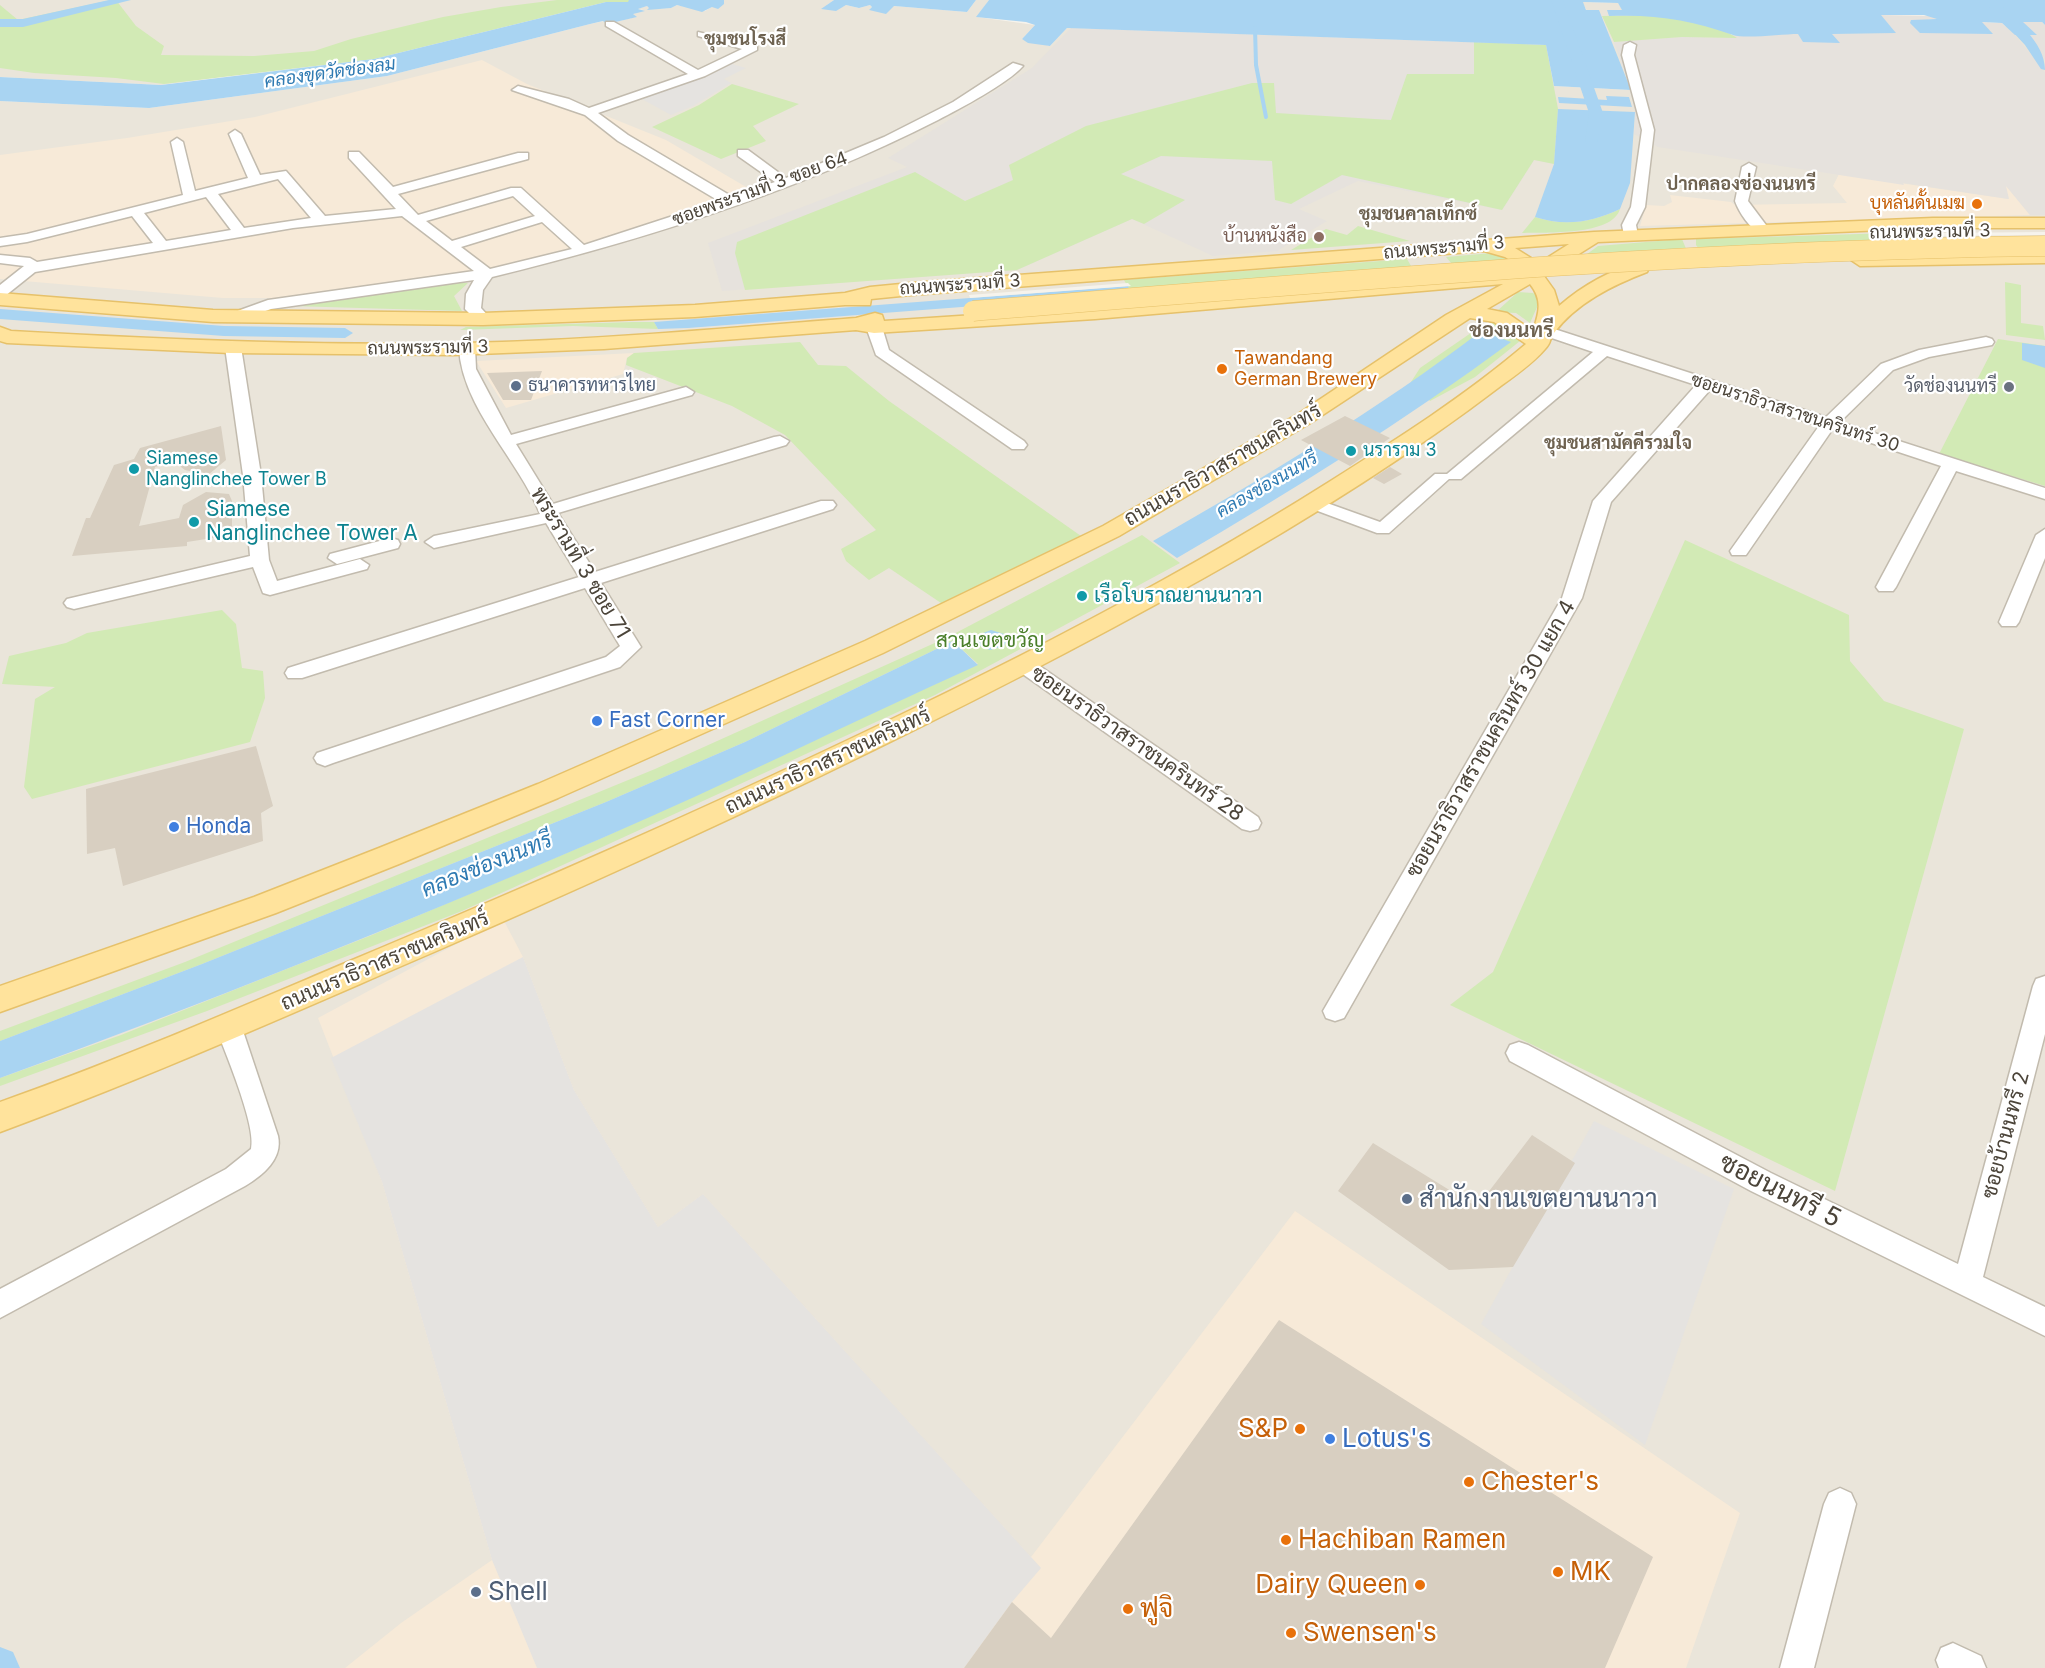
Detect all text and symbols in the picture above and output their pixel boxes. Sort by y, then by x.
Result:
district label: ชุมชนโรงสี [704,29,786,51]
water label: คลองขุดวัดช่องลม [263,53,397,93]
street label: ซอยพระรามที่ 3 ซอย 64 [670,147,850,231]
district label: ปากคลองช่องนนทรี [1666,174,1816,196]
place label: บุหลันดั้นเมฆ [1870,193,1965,215]
marker: บุหลันดั้นเมฆ [1970,197,1984,211]
district label: ชุมชนคาลเท็กซ์ [1359,204,1477,226]
street label: ถนนพระรามที่ 3 [1869,220,1991,244]
place label: บ้านหนังสือ [1223,226,1307,248]
marker: บ้านหนังสือ [1312,230,1326,244]
street label: ถนนพระรามที่ 3 [1383,232,1505,264]
street label: ถนนพระรามที่ 3 [899,270,1021,300]
district label: ช่องนนทรี [1469,319,1553,343]
street label: ถนนพระรามที่ 3 [367,336,489,360]
place label: Tawandang German Brewery [1234,348,1377,391]
marker: Tawandang German Brewery [1215,362,1229,376]
street label: ซอยนราธิวาสราชนครินทร์ 30 [1688,369,1902,457]
place label: ธนาคารทหารไทย [528,375,656,397]
place label: วัดช่องนนทรี [1904,376,1997,398]
marker: ธนาคารทหารไทย [509,379,523,393]
marker: วัดช่องนนทรี [2002,380,2016,394]
street label: ถนนนราธิวาสราชนครินทร์ [1120,398,1326,532]
district label: ชุมชนสามัคคีรวมใจ [1544,433,1692,455]
place label: นราราม 3 [1363,440,1437,462]
marker: นราราม 3 [1344,444,1358,458]
water label: คลองช่องนนทรี [1213,447,1321,523]
place label: Siamese Nanglinchee Tower B [146,448,327,490]
marker: Siamese Nanglinchee Tower B [127,462,141,476]
street label: พระรามที่ 3 ซอย 71 [525,483,635,643]
place label: Siamese Nanglinchee Tower A [206,497,418,547]
marker: Siamese Nanglinchee Tower A [187,515,201,529]
place label: เรือโบราณยานนาวา [1094,583,1262,609]
marker: เรือโบราณยานนาวา [1075,589,1089,603]
street label: ซอยนราธิวาสราชนครินทร์ 30 แยก 4 [1401,596,1581,882]
park label: สวนเขตขวัญ [936,628,1044,654]
street label: ซอยนราธิวาสราชนครินทร์ 28 [1026,661,1248,827]
street label: ถนนนราธิวาสราชนครินทร์ [721,702,935,820]
place label: Fast Corner [609,708,725,734]
marker: Fast Corner [590,714,604,728]
place label: Honda [186,814,251,840]
marker: Honda [167,820,181,834]
water label: คลองช่องนนทรี [418,827,556,903]
street label: ถนนนราธิวาสราชนครินทร์ [277,906,493,1016]
street label: ซอยบ้านนทรี 2 [1977,1069,2035,1201]
street label: ซอยนนทรี 5 [1714,1147,1846,1235]
place label: สำนักงานเขตยานนาวา [1419,1183,1658,1215]
marker: สำนักงานเขตยานนาวา [1400,1192,1414,1206]
place label: S&P [1238,1413,1288,1445]
marker: S&P [1293,1422,1307,1436]
place label: Lotus's [1342,1423,1431,1455]
marker: Lotus's [1323,1432,1337,1446]
place label: Chester's [1481,1466,1599,1498]
marker: Chester's [1462,1475,1476,1489]
place label: Hachiban Ramen [1298,1524,1506,1556]
marker: Hachiban Ramen [1279,1533,1293,1547]
place label: MK [1570,1556,1611,1588]
marker: MK [1551,1565,1565,1579]
place label: Dairy Queen [1255,1569,1408,1601]
place label: Shell [488,1576,548,1608]
marker: Dairy Queen [1413,1578,1427,1592]
marker: Shell [469,1585,483,1599]
place label: ฟูจิ [1140,1593,1173,1625]
marker: ฟูจิ [1121,1602,1135,1616]
place label: Swensen's [1303,1617,1437,1649]
marker: Swensen's [1284,1626,1298,1640]

